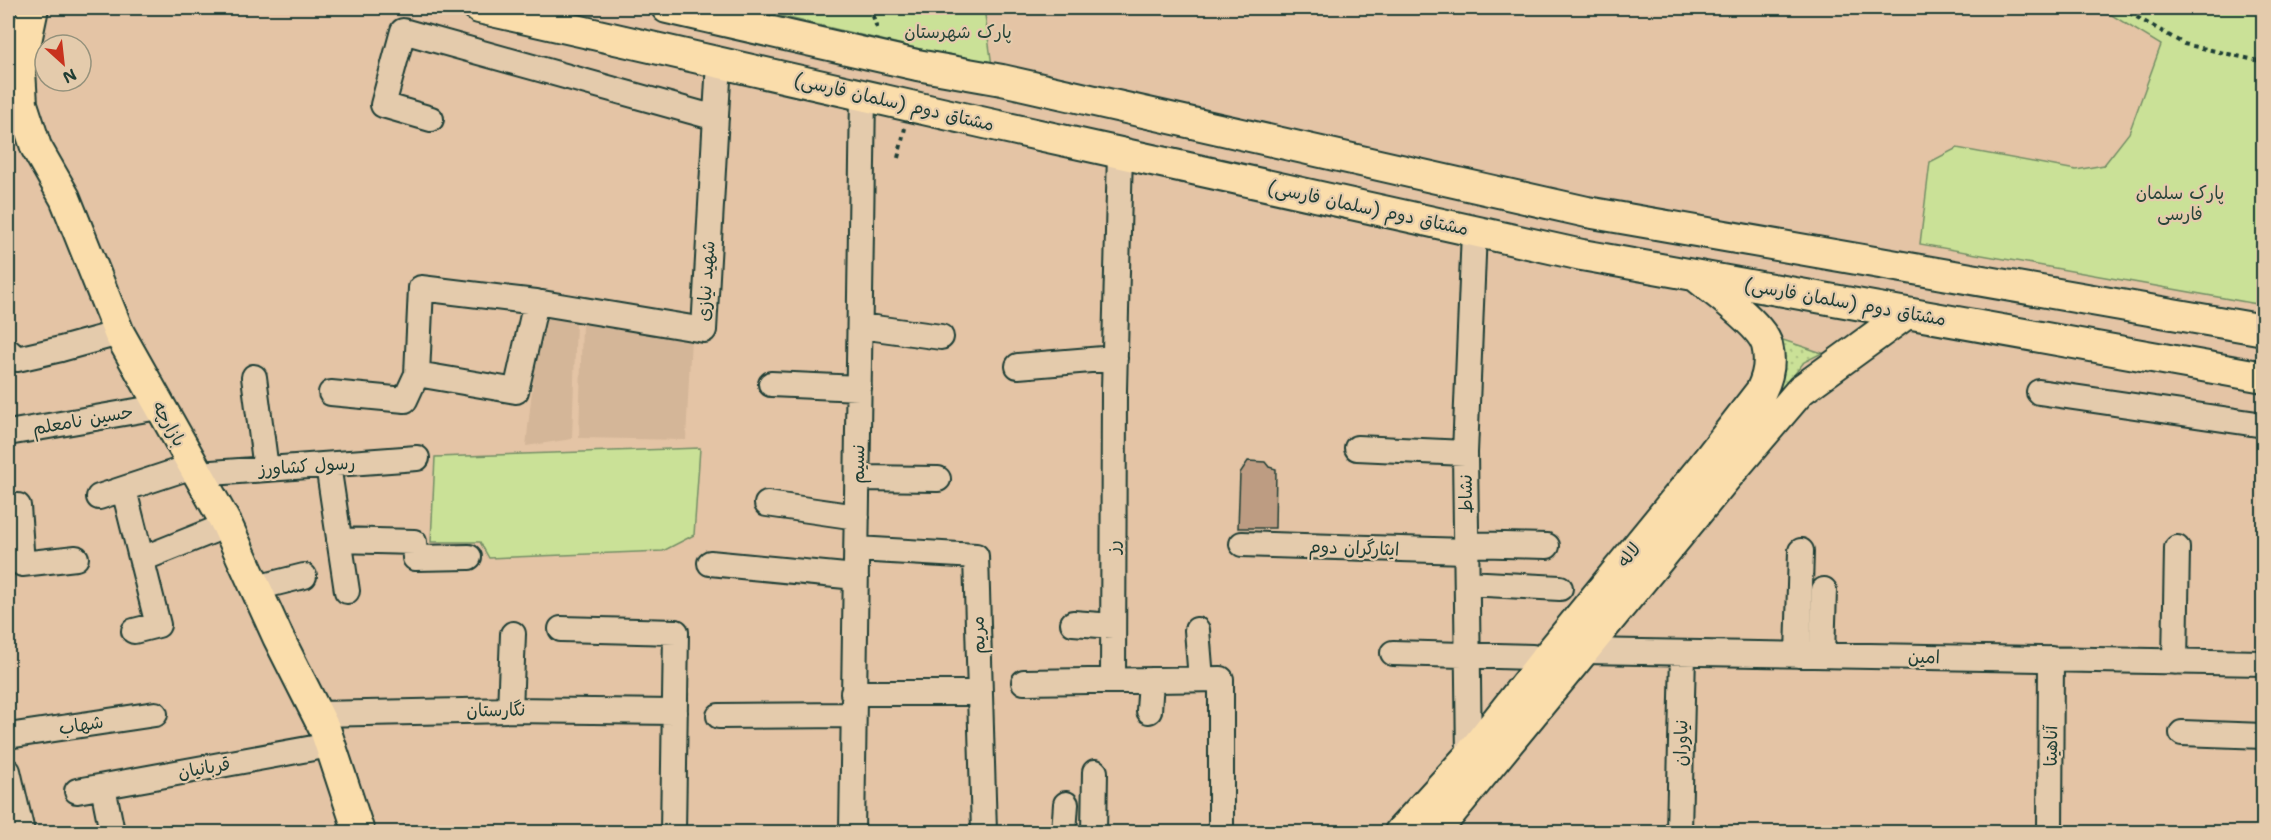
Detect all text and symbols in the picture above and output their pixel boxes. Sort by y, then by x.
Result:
park label: پارک شهرستان [904,20,1012,44]
north arrow [33,33,93,93]
text: N [59,64,80,88]
street label: مشتاق دوم (سلمان فارسی) [791,67,996,139]
street label: مشتاق دوم (سلمان فارسی) [1265,175,1471,243]
park label: پارک سلمان فارسی [2136,181,2224,226]
street label: شهید نیازی [691,240,721,322]
street label: مشتاق دوم (سلمان فارسی) [1742,272,1948,334]
street label: بازارچه [147,397,191,451]
street label: حسین نامعلم [31,399,136,443]
street label: نسیم [846,444,872,484]
street label: رسول کشاورز [256,451,356,481]
street label: نشاط [1454,474,1478,514]
street label: ایثارگران دوم [1308,534,1400,564]
street label: لاله [1612,538,1646,572]
street label: رز [1101,540,1125,556]
street label: مریم [965,615,993,654]
street label: امین [1908,645,1940,669]
street label: نگارستان [466,697,526,723]
street label: شهاب [57,710,105,740]
street label: نیاوران [1669,719,1693,767]
street label: آناهیتا [2039,724,2063,767]
street label: قربانیان [176,752,232,784]

